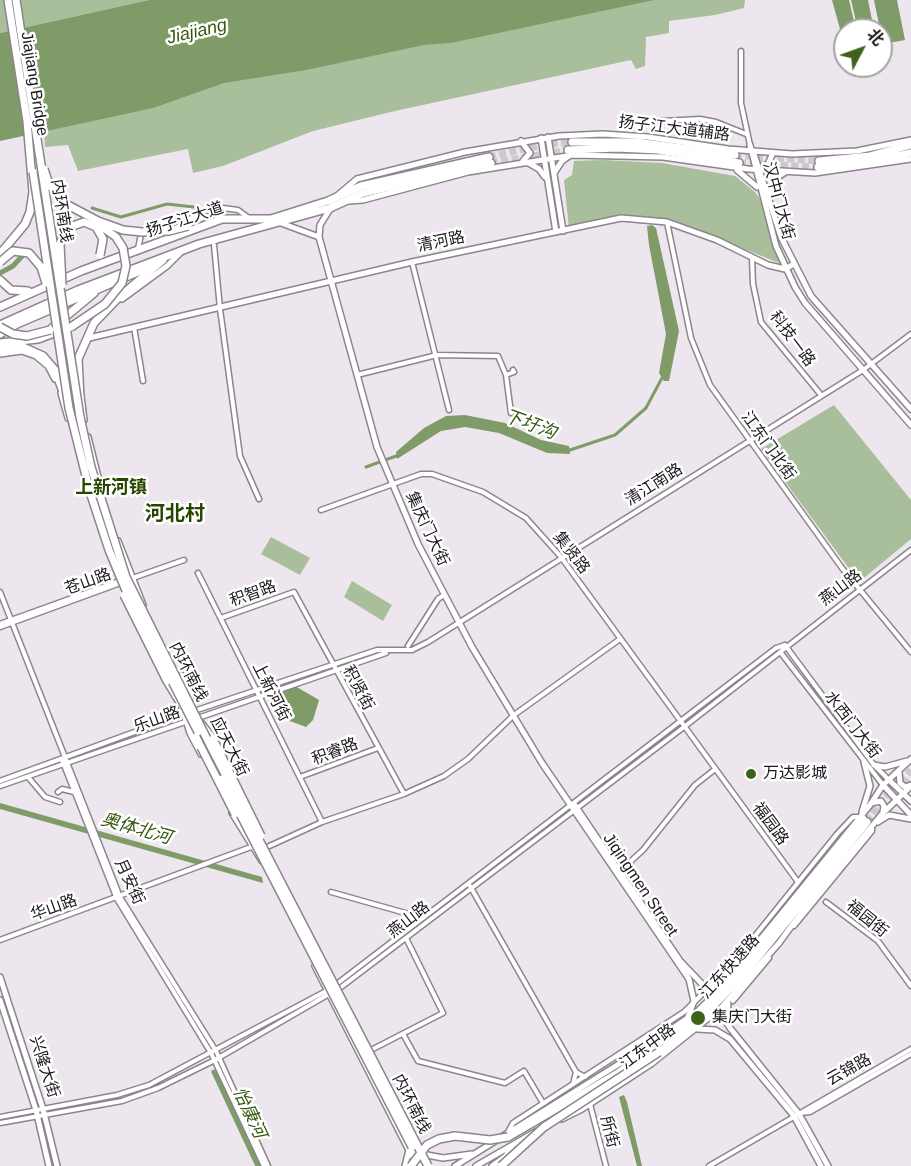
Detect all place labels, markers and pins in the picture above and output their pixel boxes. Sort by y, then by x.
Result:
place label: 万达影城 [763,764,827,784]
marker: 万达影城 [744,767,758,781]
place label: 集庆门大街 [712,1008,792,1028]
marker: 集庆门大街 [689,1009,707,1027]

